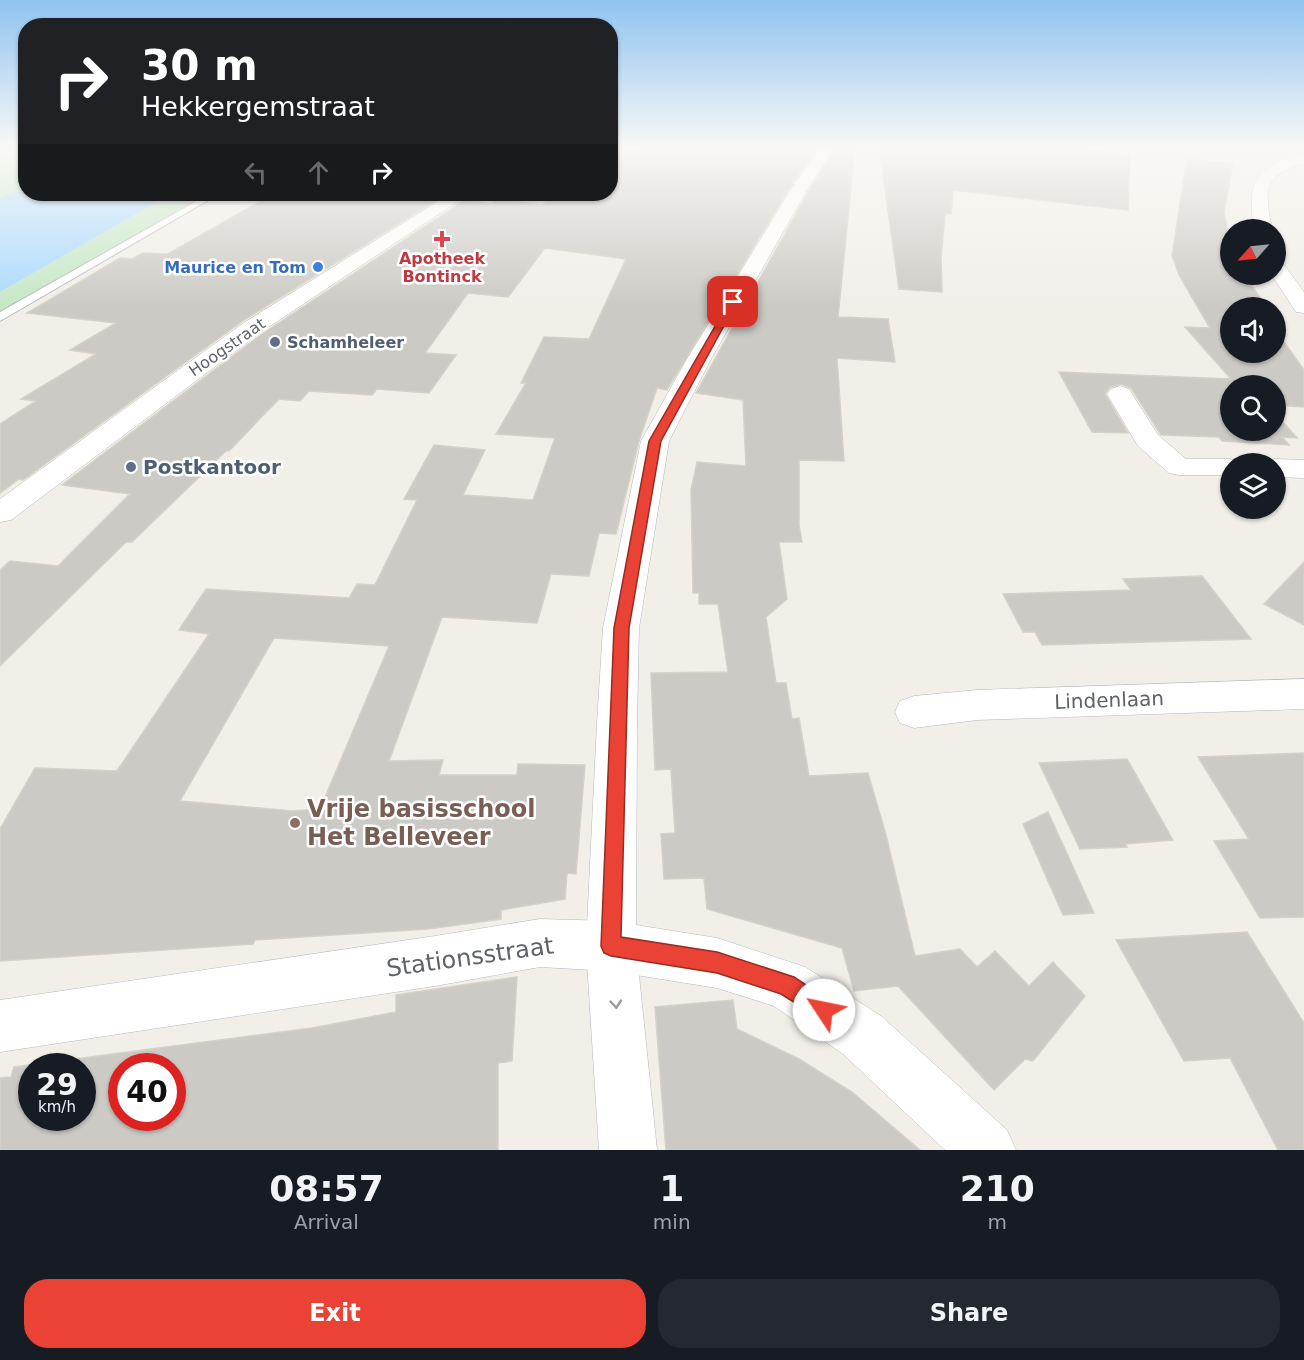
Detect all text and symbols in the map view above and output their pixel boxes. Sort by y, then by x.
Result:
text: 30 m [141,41,258,90]
icon: right [42,42,120,120]
text: Hekkergemstraat [141,91,375,122]
icon: left [239,156,272,189]
icon: ahead [302,156,335,189]
icon: right [365,156,398,189]
north arrow [1220,219,1286,285]
map controls [1220,219,1286,519]
marker: Apotheek Bontinck [435,232,449,246]
place label: Apotheek Bontinck [399,249,485,286]
place label: Maurice en Tom [164,258,306,277]
marker: Maurice en Tom [311,260,325,274]
pin [707,276,758,327]
icon: arrive [716,285,749,318]
button: sound [1220,297,1286,363]
street label: Hoogstraat [185,314,269,380]
place label: Schamheleer [287,333,404,352]
marker: Schamheleer [268,335,282,349]
button: search [1220,375,1286,441]
button: layers [1220,453,1286,519]
place label: Postkantoor [143,455,281,479]
marker: Postkantoor [124,460,138,474]
street label: Lindenlaan [1054,686,1164,714]
place label: Vrije basisschool Het Belleveer [307,795,535,851]
marker: Vrije basisschool Het Belleveer [288,816,302,830]
street label: Stationsstraat [385,931,555,983]
position arrow [792,978,856,1042]
one-way arrow [609,1000,622,1009]
speed limit sign: 40 [108,1053,186,1131]
text: 29 [36,1067,78,1102]
text: km/h [38,1098,76,1116]
text: 08:57 [269,1168,384,1209]
text: 1 [659,1168,684,1209]
text: 210 [960,1168,1035,1209]
text: Arrival [294,1210,359,1234]
text: min [653,1210,691,1234]
text: m [988,1210,1007,1234]
button: Exit [24,1279,646,1348]
button: Share [658,1279,1280,1348]

